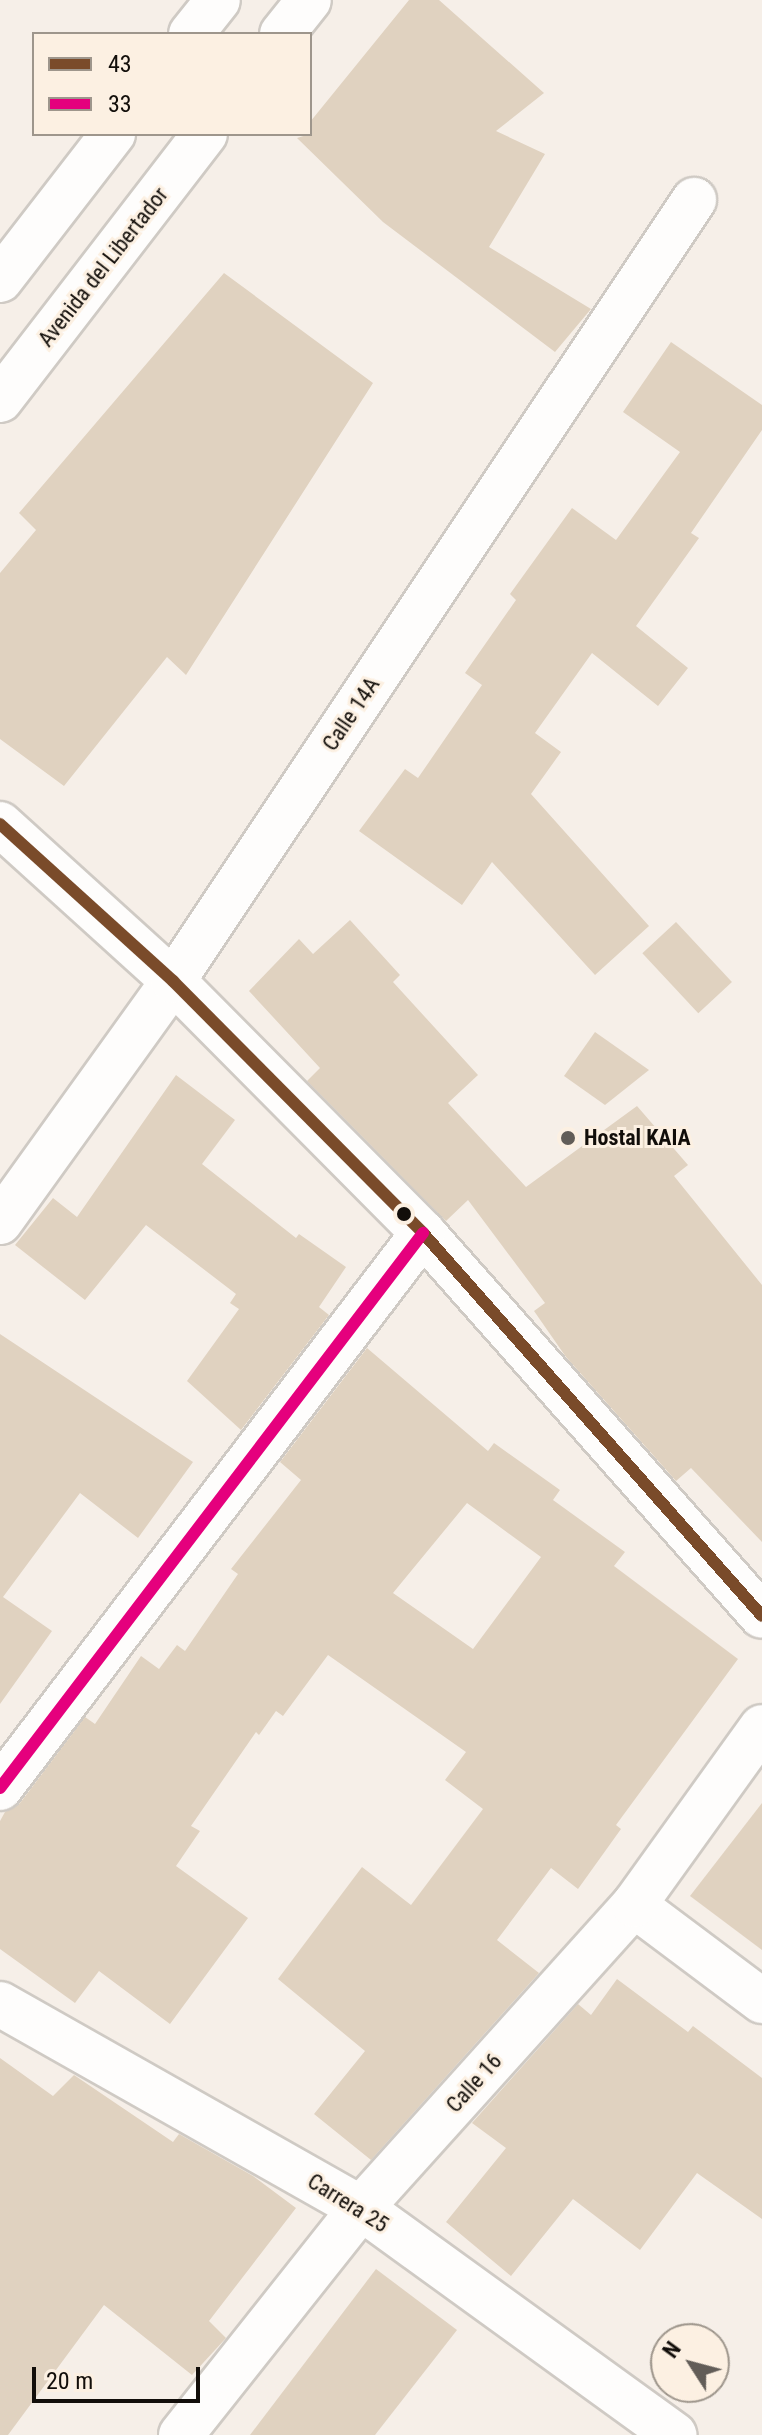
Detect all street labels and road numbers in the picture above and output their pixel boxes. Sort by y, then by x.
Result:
street label: Avenida del Libertador [33,182,173,352]
street label: Calle 14A [317,672,385,756]
street label: Calle 16 [441,2048,507,2118]
street label: Carrera 25 [303,2168,393,2238]

